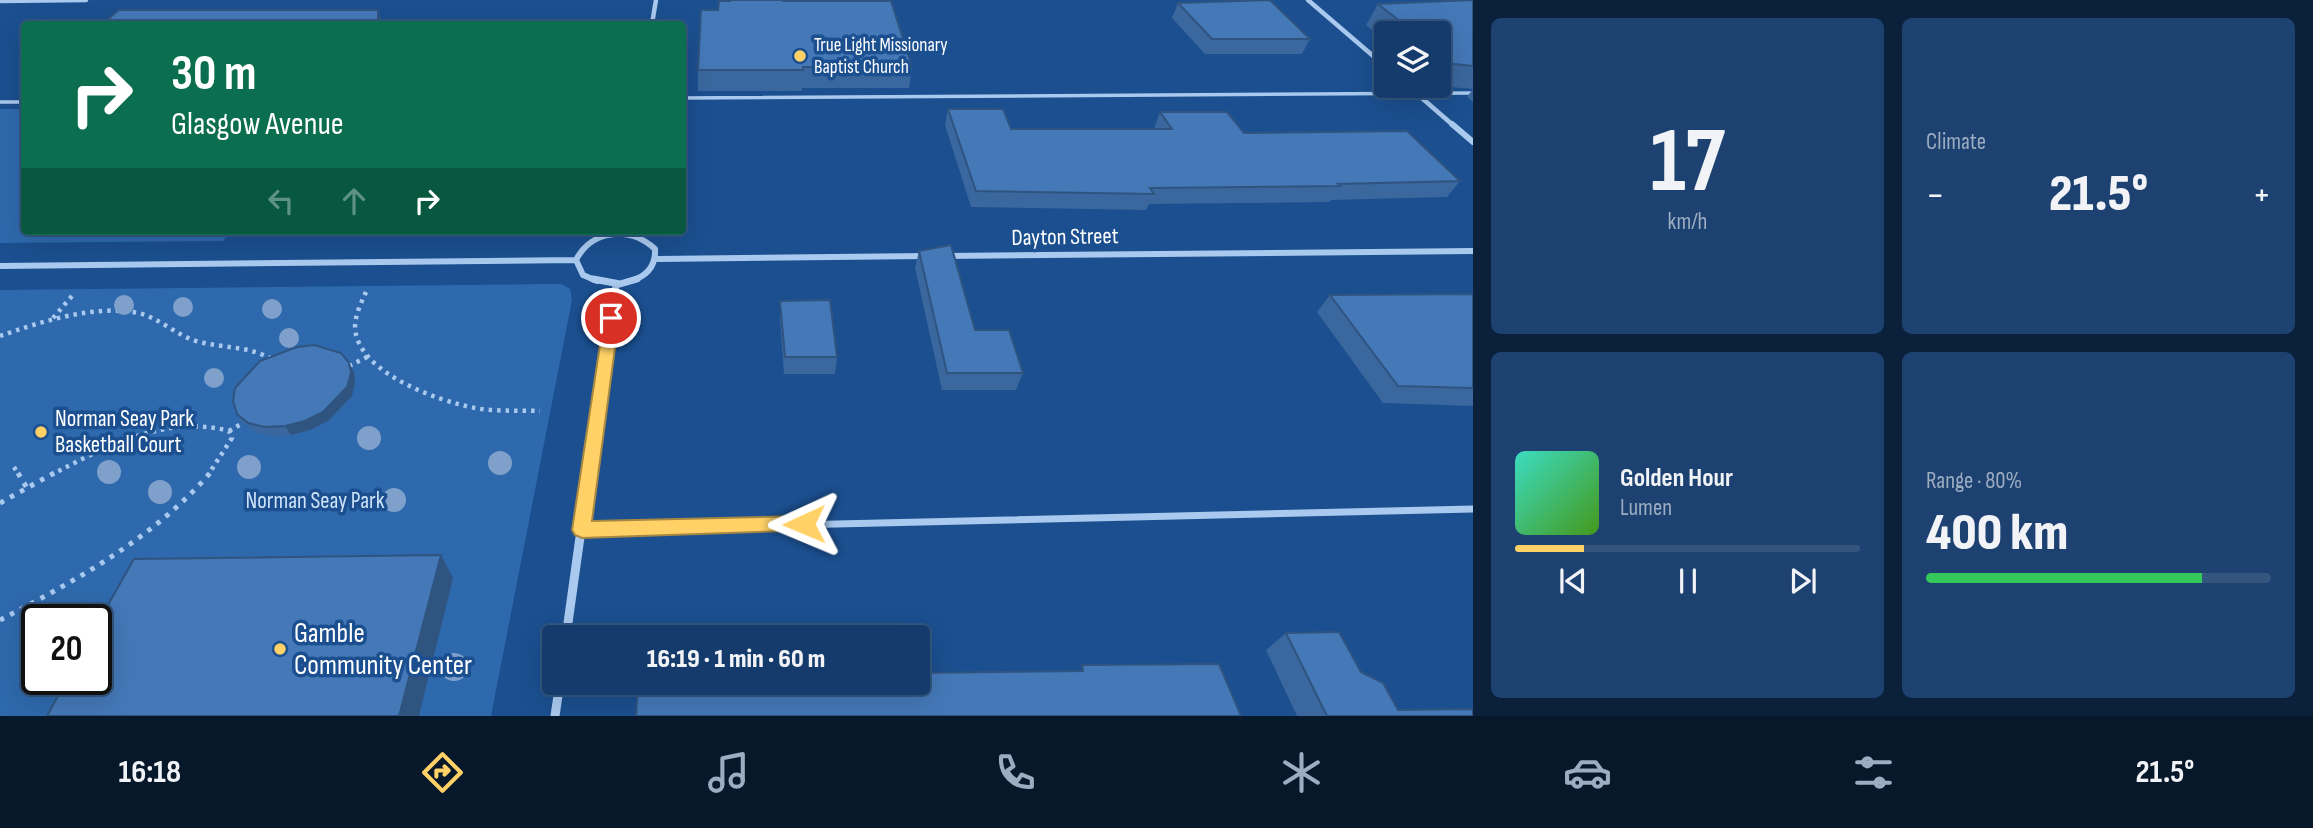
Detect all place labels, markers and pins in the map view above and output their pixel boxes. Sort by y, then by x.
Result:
place label: True Light Missionary Baptist Church [814,34,948,79]
marker: True Light Missionary Baptist Church [792,48,808,64]
pin [581,288,641,348]
place label: Norman Seay Park Basketball Court [55,405,194,459]
marker: Norman Seay Park Basketball Court [33,424,49,440]
place label: Gamble Community Center [294,617,472,682]
marker: Gamble Community Center [272,641,288,657]

